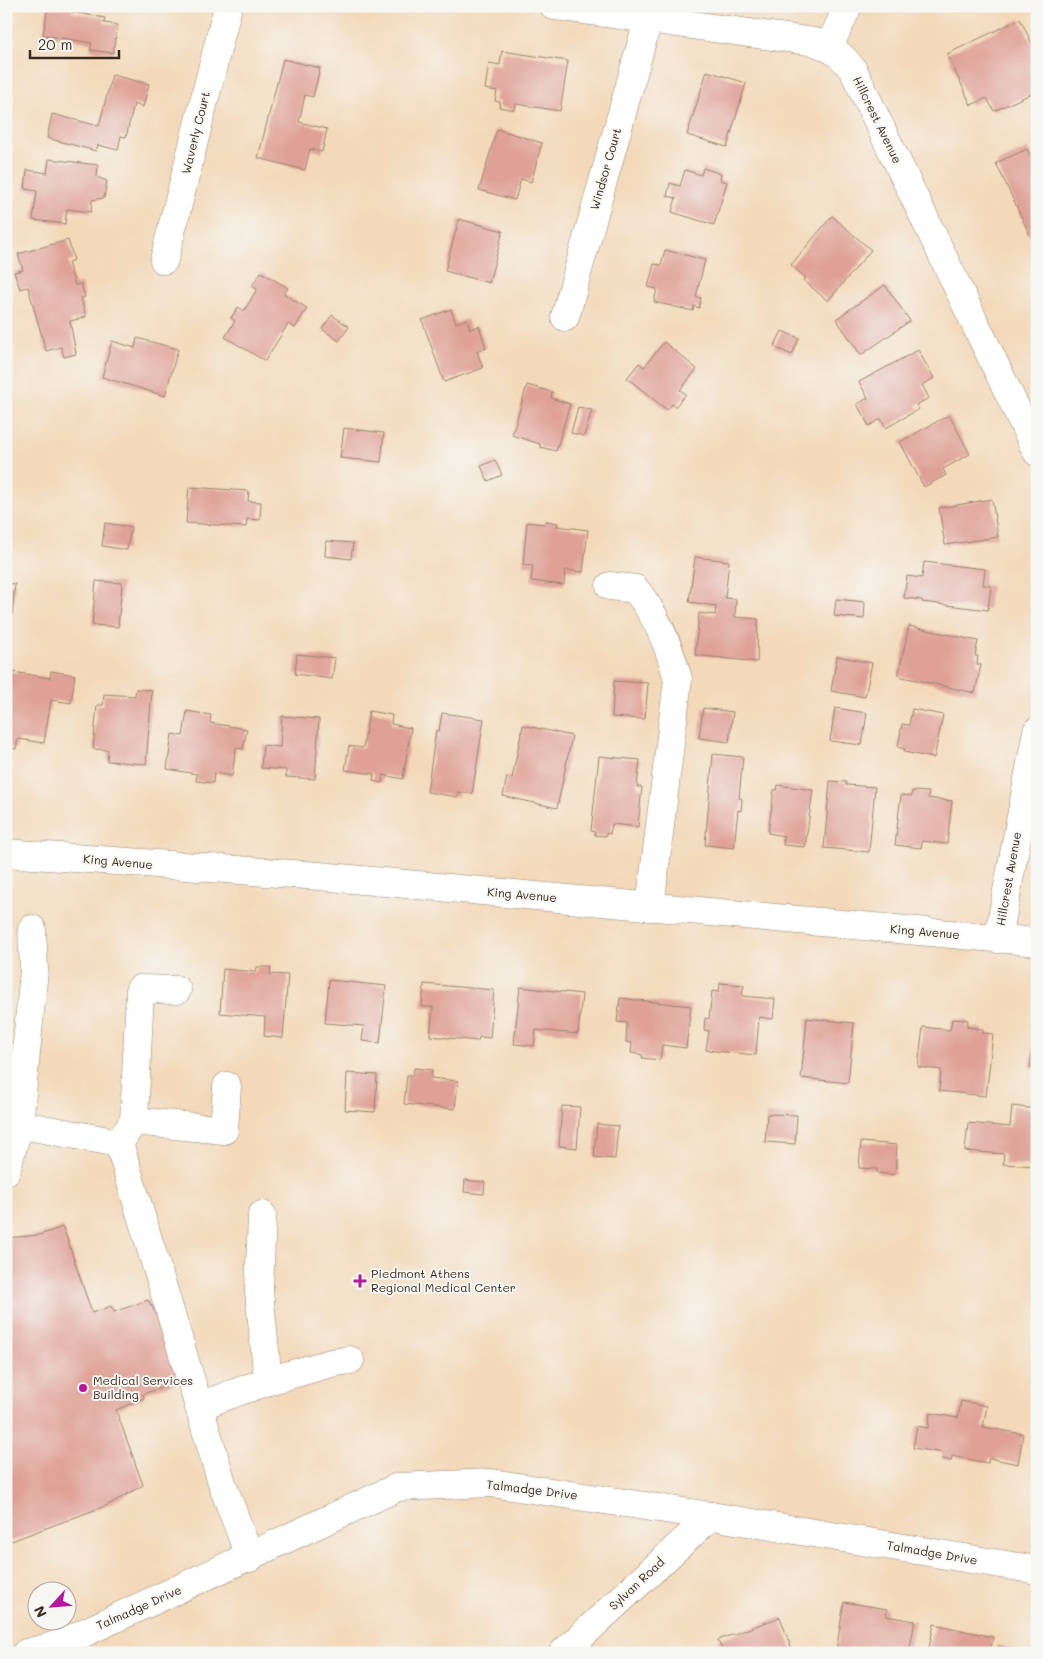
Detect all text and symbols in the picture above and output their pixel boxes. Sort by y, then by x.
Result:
scale bar [30,28,119,60]
text: 20 m [38,34,72,54]
street label: Hillcrest Avenue [850,73,906,166]
street label: Waverly Court [177,90,213,176]
street label: Windsor Court [586,126,624,212]
street label: Hillcrest Avenue [992,831,1024,927]
street label: King Avenue [83,850,154,872]
street label: King Avenue [487,883,558,905]
street label: King Avenue [890,920,961,942]
place label: Piedmont Athens Regional Medical Center [371,1265,516,1295]
marker: Piedmont Athens Regional Medical Center [353,1274,367,1288]
place label: Medical Services Building [93,1372,193,1402]
marker: Medical Services Building [77,1382,89,1394]
street label: Talmadge Drive [486,1475,579,1503]
street label: Talmadge Drive [886,1536,979,1568]
street label: Sylvan Road [605,1553,668,1613]
street label: Talmadge Drive [93,1581,184,1633]
north arrow [28,1582,78,1632]
text: N [29,1603,51,1621]

